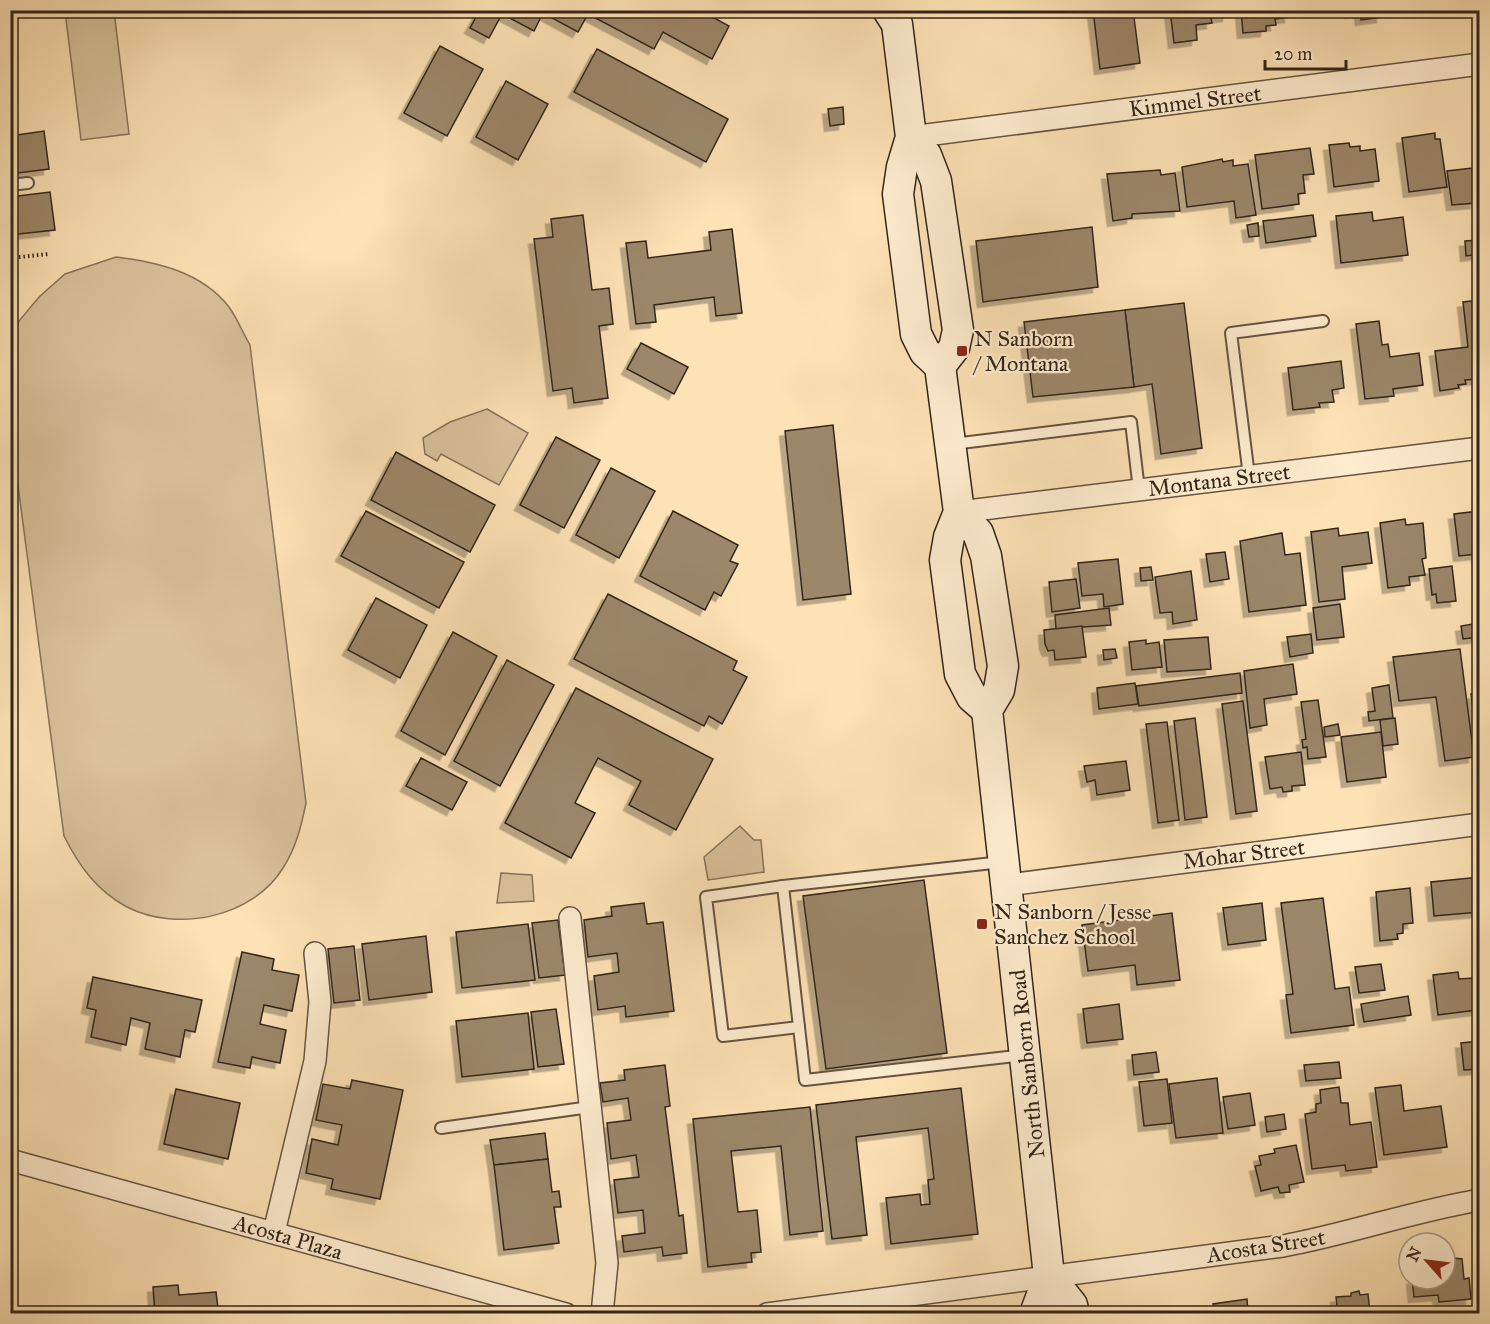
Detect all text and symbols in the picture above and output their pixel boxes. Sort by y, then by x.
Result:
scale bar [1265,33,1346,71]
text: 20 m [1274,43,1312,65]
street label: Kimmel Street [1127,79,1263,123]
place label: N Sanborn / Montana [972,325,1073,377]
marker: N Sanborn / Montana [955,344,969,358]
street label: Montana Street [1146,458,1292,502]
street label: Mohar Street [1181,833,1307,875]
place label: N Sanborn / Jesse Sanchez School [994,898,1151,950]
marker: N Sanborn / Jesse Sanchez School [975,917,989,931]
street label: North Sanborn Road [1004,968,1050,1160]
street label: Acosta Plaza [229,1208,346,1266]
street label: Acosta Street [1204,1223,1327,1269]
north arrow [1397,1231,1457,1291]
text: N [1403,1243,1426,1265]

